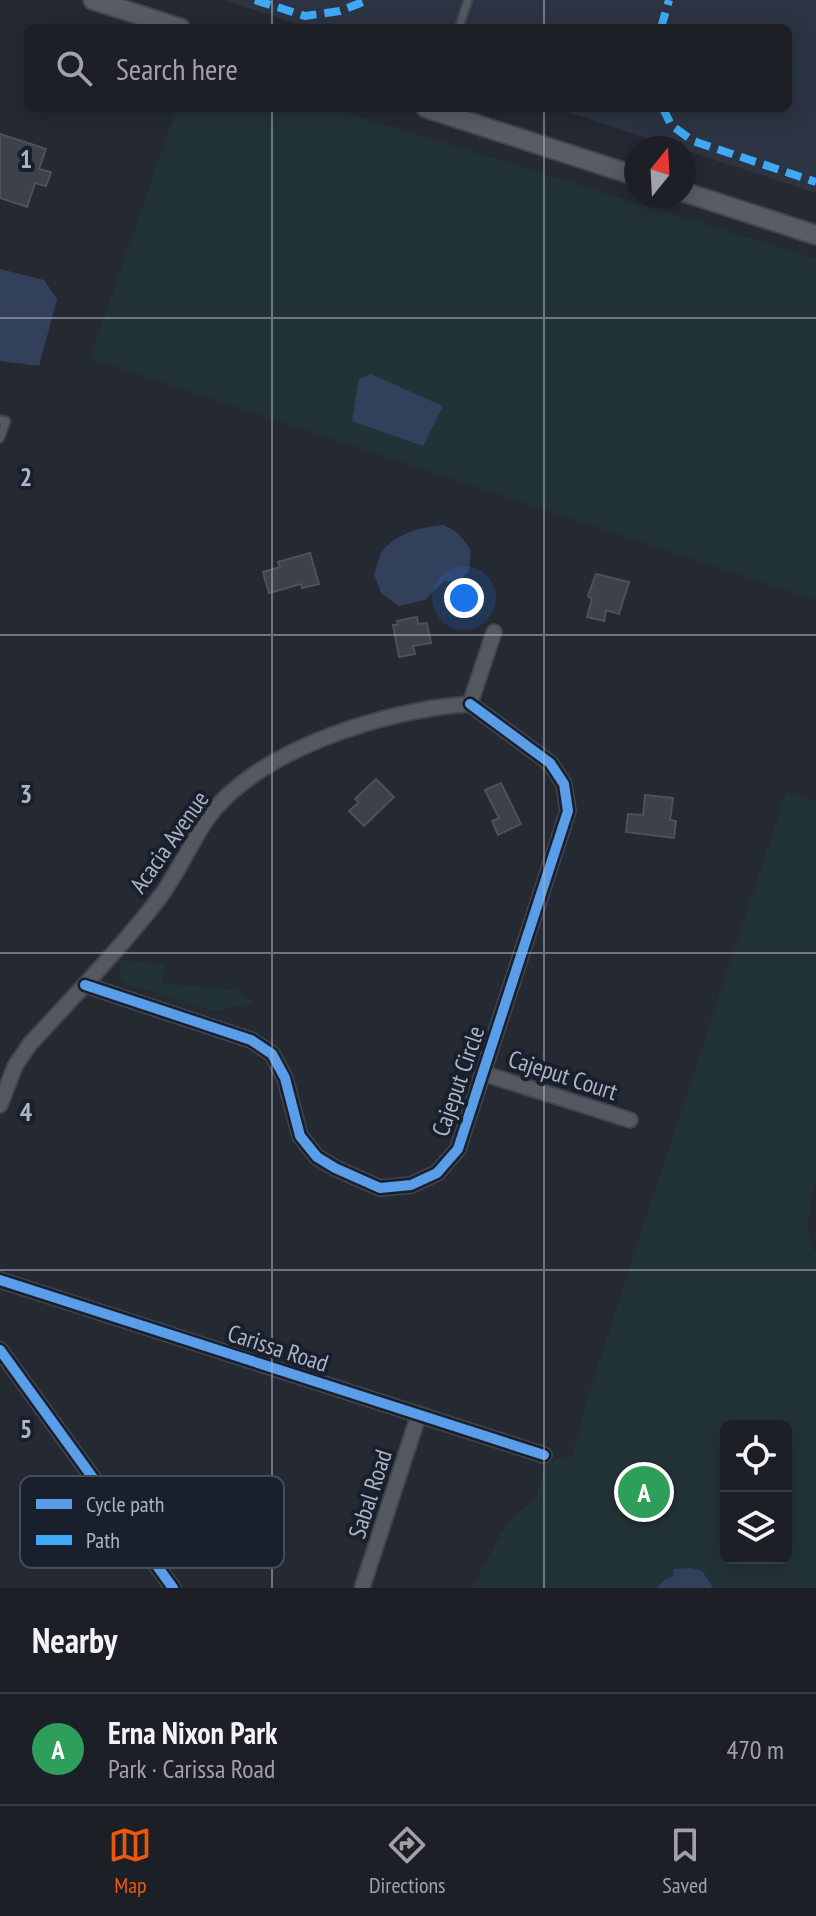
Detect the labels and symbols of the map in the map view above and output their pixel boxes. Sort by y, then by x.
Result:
north arrow [624,136,696,208]
text: 1 [20,142,32,175]
text: 2 [20,460,32,493]
your location [444,578,484,618]
text: 3 [20,777,32,810]
street label: Acacia Avenue [123,785,215,899]
street label: Cajeput Circle [425,1022,491,1140]
street label: Cajeput Court [505,1043,622,1107]
text: 4 [20,1095,33,1128]
street label: Carissa Road [224,1317,332,1379]
text: 5 [20,1412,32,1445]
street label: Sabal Road [341,1446,399,1542]
pin: A [618,1462,670,1522]
legend [20,1476,284,1568]
text: Cycle path [86,1490,164,1518]
text: Path [86,1526,120,1554]

